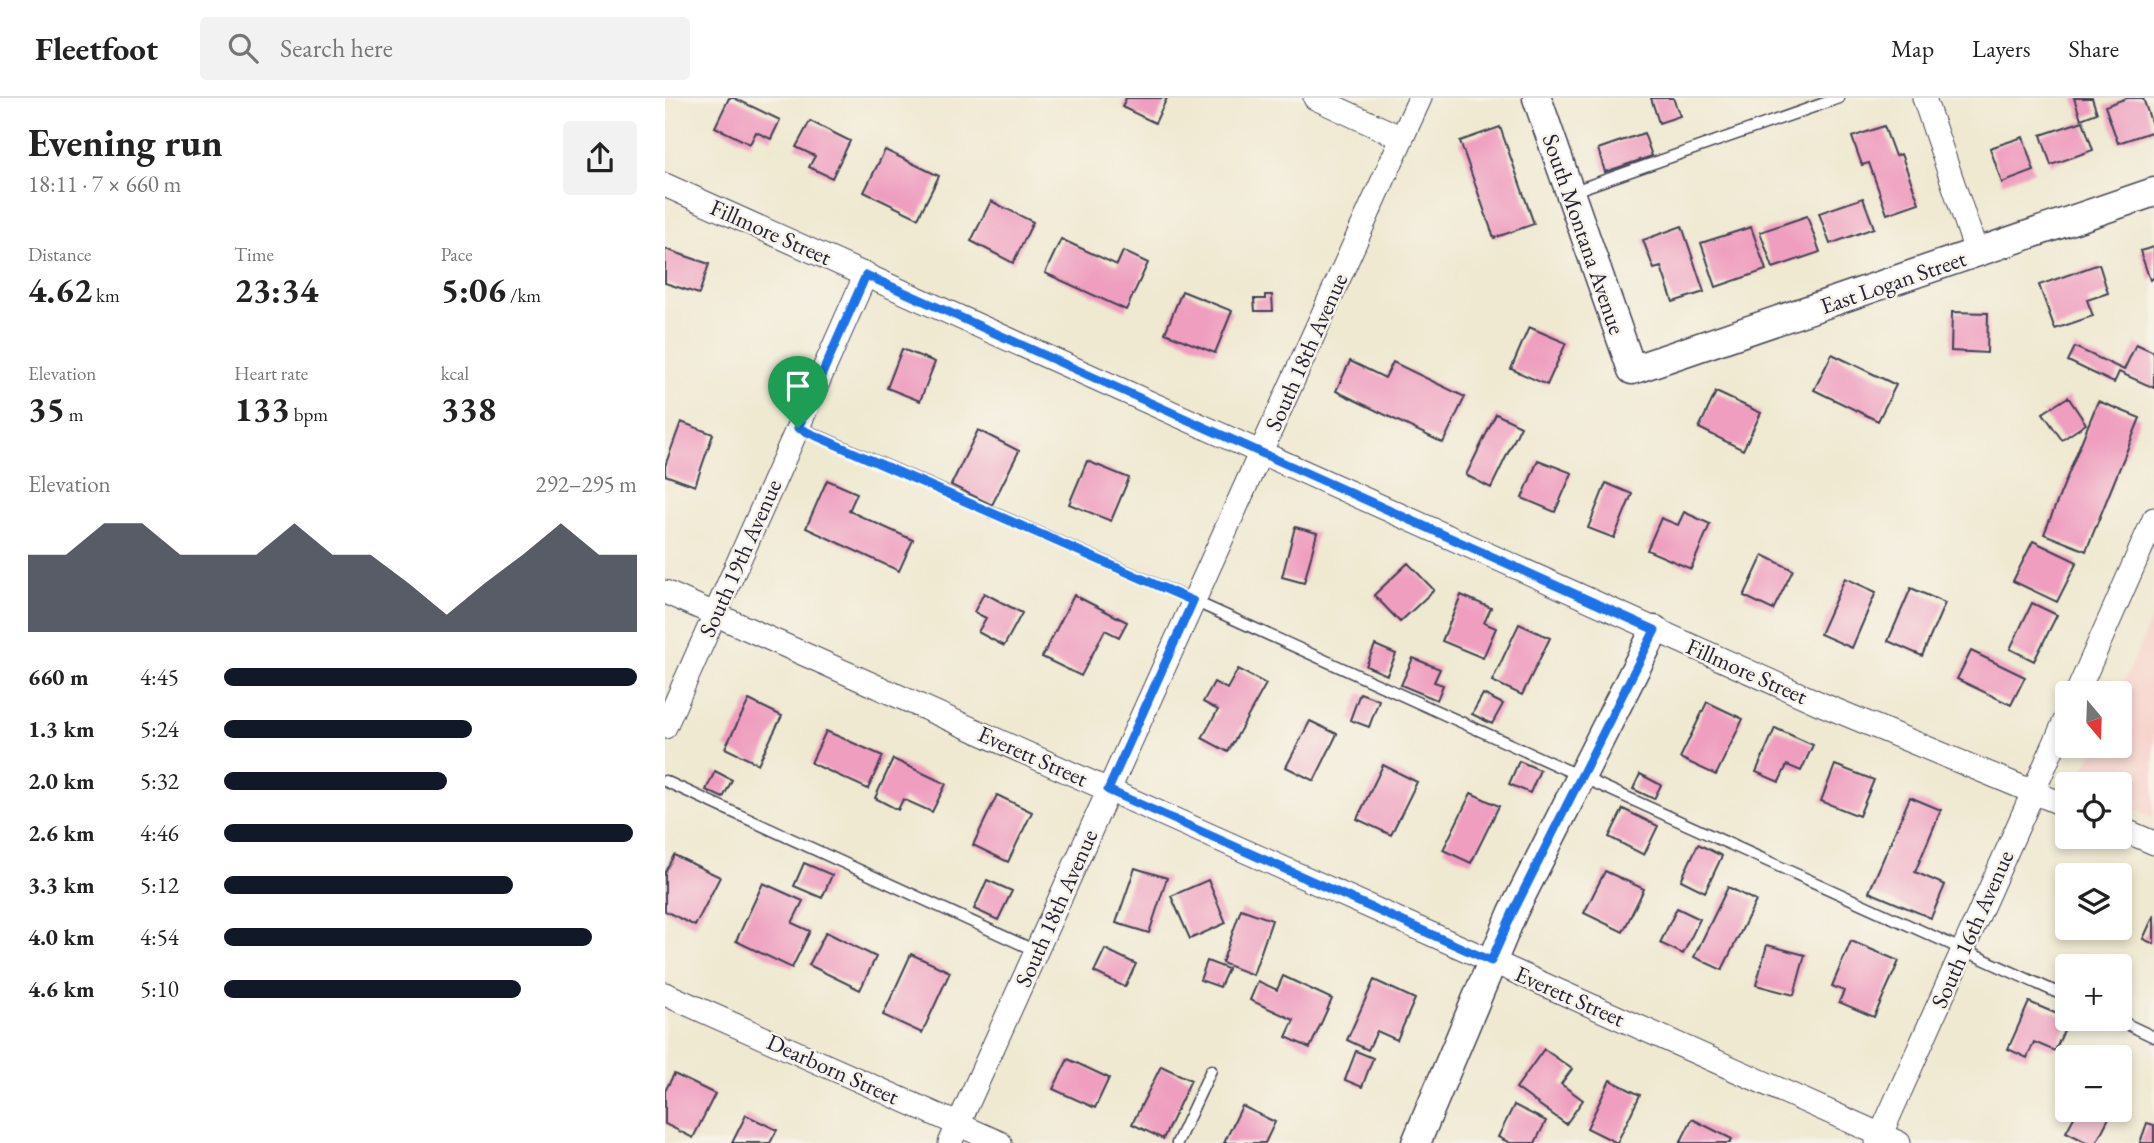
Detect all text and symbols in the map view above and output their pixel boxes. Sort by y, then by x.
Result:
search box [200,17,690,80]
text: Fleetfoot [35,27,158,70]
icon: search [224,29,262,67]
text: Search here [280,31,393,65]
text: Map [1891,33,1934,64]
text: Layers [1972,33,2031,64]
text: Share [2069,33,2119,64]
text: Evening run [28,118,223,167]
button: share [563,121,637,195]
street label: South Montana Avenue [1536,130,1632,338]
text: 18:11 · 7 × 660 m [28,169,181,199]
street label: Fillmore Street [706,192,837,272]
text: Distance [28,242,91,267]
text: Time [234,242,274,267]
text: Pace [441,242,473,267]
street label: East Logan Street [1816,243,1971,321]
text: 4.62 [28,267,92,312]
text: 23:34 [234,267,318,312]
text: 5:06 [441,267,506,312]
street label: South 18th Avenue [1258,268,1354,436]
text: km [92,283,120,308]
text: /km [506,283,541,308]
pin [768,356,828,428]
text: Elevation [28,361,96,386]
text: Heart rate [234,361,308,386]
text: kcal [441,361,469,386]
icon: arrive [779,367,817,405]
text: 35 [28,386,65,431]
text: 133 [234,386,290,431]
text: 338 [441,386,496,431]
text: m [65,402,84,427]
text: bpm [290,402,328,427]
text: Elevation [28,469,111,499]
text: 292–295 m [536,469,637,499]
street label: South 19th Avenue [692,474,788,642]
street label: Fillmore Street [1682,631,1813,711]
text: 660 m [28,662,89,692]
text: 4:45 [140,662,179,692]
north arrow [2055,681,2131,758]
map controls [2055,681,2132,1122]
text: 1.3 km [28,714,95,744]
text: 5:24 [140,714,179,744]
street label: Everett Street [973,719,1093,794]
text: 2.0 km [28,766,95,796]
text: 5:32 [140,766,179,796]
button: locate [2055,772,2132,849]
text: 2.6 km [28,818,95,848]
text: 4:46 [140,818,179,848]
street label: South 18th Avenue [1008,824,1104,992]
street label: South 16th Avenue [1924,845,2020,1013]
button: layers [2055,863,2132,940]
text: 3.3 km [28,870,95,900]
text: 5:12 [140,870,179,900]
text: 4.0 km [28,922,95,952]
text: 4:54 [140,922,179,952]
button: + [2055,954,2132,1031]
street label: Everett Street [1510,959,1630,1034]
text: 4.6 km [28,974,95,1004]
text: 5:10 [140,974,179,1004]
street label: Dearborn Street [762,1027,904,1112]
button: − [2055,1045,2132,1122]

